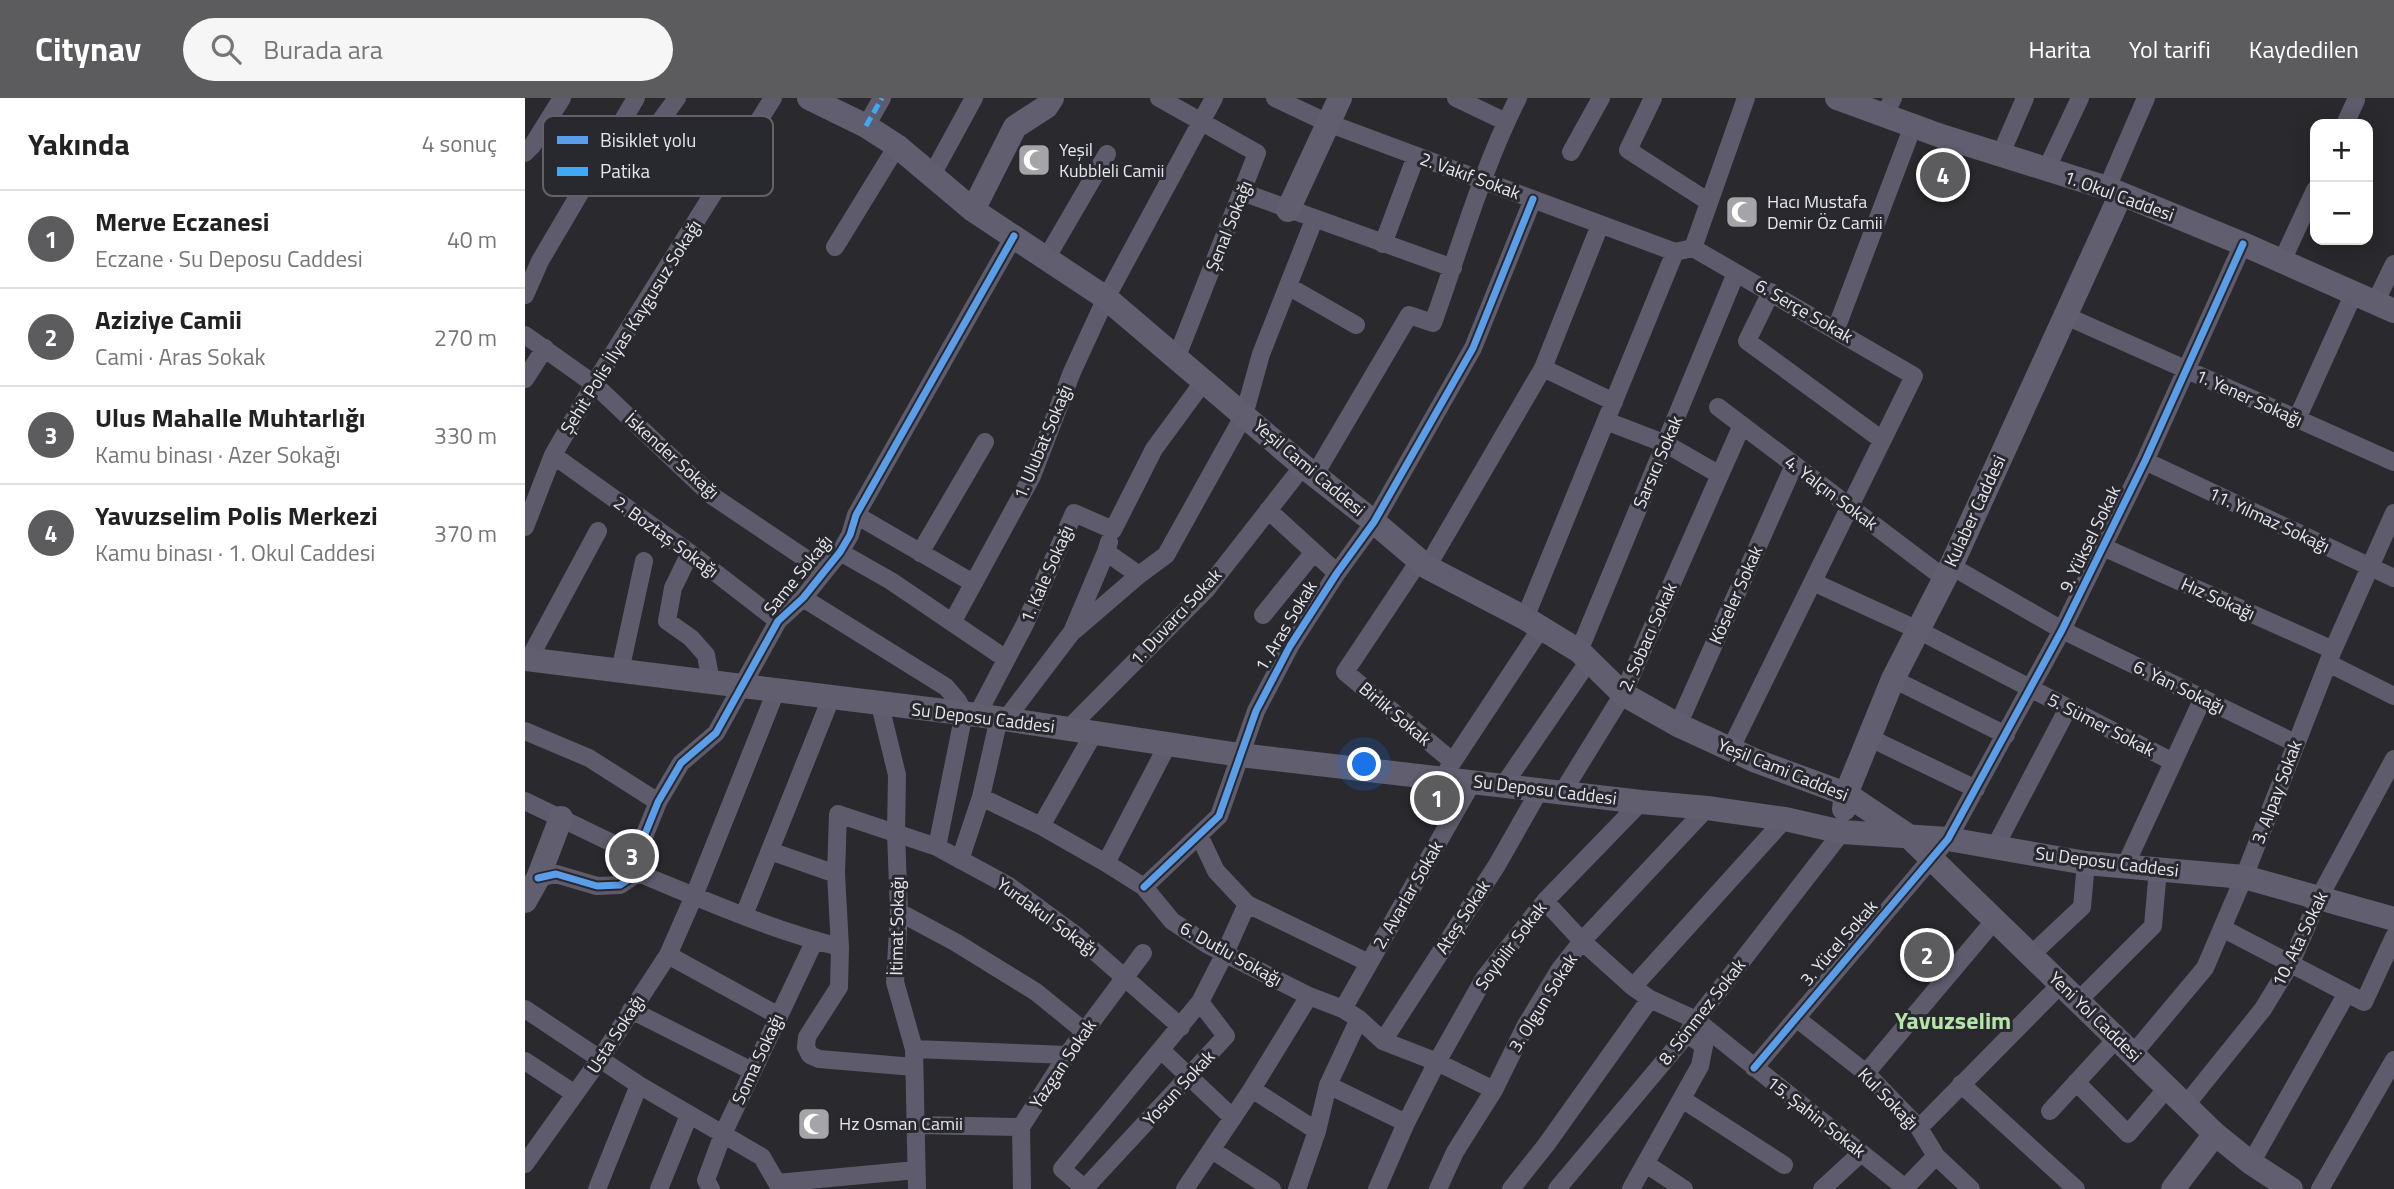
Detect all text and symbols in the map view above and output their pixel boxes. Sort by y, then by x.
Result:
search box [183,18,673,81]
text: Citynav [35,24,141,74]
icon: search [207,30,245,68]
text: Burada ara [263,30,383,69]
text: Harita [2029,31,2091,67]
text: Yol tarifi [2129,31,2211,67]
text: Kaydedilen [2249,31,2359,67]
legend [543,116,773,196]
map controls [2310,119,2373,245]
button: + [2310,119,2373,182]
text: Yakında [28,121,130,167]
text: Bisiklet yolu [600,125,696,154]
text: 4 sonuç [422,126,497,161]
place label: Yeşil Kubbleli Camii [1059,136,1165,184]
mosque icon: Yeşil Kubbleli Camii [1015,141,1053,179]
street label: 2. Vakıf Sokak [1416,145,1524,206]
pin: 4 [1920,149,1966,201]
text: Patika [600,156,651,185]
street label: 1. Okul Caddesi [2060,163,2178,228]
street label: Şenal Sokağı [1198,176,1259,275]
button: − [2310,182,2373,245]
place label: Hacı Mustafa Demir Öz Camii [1767,188,1883,236]
mosque icon: Hacı Mustafa Demir Öz Camii [1723,193,1761,231]
text: Merve Eczanesi [95,202,269,241]
street label: Şehit Polis İlyas Kaygusuz Sokağı [553,214,708,439]
text: 1 [45,222,57,257]
text: 40 m [447,222,497,257]
text: Eczane · Su Deposu Caddesi [95,241,363,276]
street label: 6. Serçe Sokak [1750,272,1859,350]
text: Aziziye Camii [95,300,242,339]
text: 2 [45,320,57,355]
text: 270 m [434,320,497,355]
text: Cami · Aras Sokak [95,339,265,374]
street label: 1. Yener Sokağı [2191,362,2307,433]
street label: 1. Ulubat Sokağı [1006,380,1079,503]
text: Ulus Mahalle Muhtarlığı [95,398,365,437]
street label: İskender Sokağı [619,406,726,505]
street label: Sarsıcı Sokak [1626,411,1689,512]
street label: Yeşil Cami Caddesi [1247,413,1371,523]
text: 3 [45,418,57,453]
text: 330 m [434,418,497,453]
text: Kamu binası · Azer Sokağı [95,437,341,472]
street label: 4. Yalçın Sokak [1779,449,1884,537]
street label: Kulaber Caddesi [1937,450,2012,571]
street label: 9. Yüksel Sokak [2052,480,2127,597]
street label: 11. Yılmaz Sokağı [2204,480,2334,559]
street label: 2. Boztaş Sokağı [608,489,725,584]
text: Yavuzselim Polis Merkezi [95,496,378,535]
text: 4 [45,516,57,551]
text: 370 m [434,516,497,551]
street label: 1. Kale Sokağı [1013,521,1080,627]
street label: Same Sokağı [757,529,839,621]
text: Kamu binası · 1. Okul Caddesi [95,535,375,570]
street label: Köseler Sokak [1702,541,1770,649]
street label: 1. Duvarcı Sokak [1124,562,1228,671]
street label: Hız Sokağı [2177,570,2259,627]
street label: 1. Aras Sokak [1248,575,1324,676]
street label: 2. Sobacı Sokak [1611,578,1684,696]
street label: 6. Yan Sokağı [2129,653,2230,720]
street label: Birlik Sokak [1353,675,1438,752]
street label: 5. Sümer Sokak [2043,686,2160,763]
street label: Su Deposu Caddesi [910,695,1056,740]
street label: Yeşil Cami Caddesi [1714,731,1853,808]
street label: 3. Alpay Sokak [2244,736,2309,848]
your location [1347,747,1381,781]
street label: Su Deposu Caddesi [1472,767,1618,812]
pin: 1 [1414,772,1460,824]
pin: 3 [609,830,655,882]
street label: 2. Avarlar Sokak [1366,835,1450,954]
street label: Su Deposu Caddesi [2034,839,2180,884]
street label: Yurdakul Sokağı [991,871,1103,963]
street label: Ateş Sokak [1428,874,1497,959]
street label: İtimat Sokağı [882,876,911,976]
street label: 10. Ata Sokak [2265,886,2334,991]
street label: 3. Yücel Sokak [1793,893,1884,992]
street label: Soybilir Sokak [1468,895,1553,996]
street label: 6. Dutlu Sokağı [1175,914,1287,993]
pin: 2 [1904,929,1950,981]
street label: 3. Olgun Sokak [1501,948,1584,1057]
street label: 8. Sönmez Sokak [1651,952,1752,1071]
street label: Yeni Yol Caddesi [2043,965,2148,1068]
street label: Usta Sokağı [580,989,651,1078]
district label: Yavuzselim [1895,1002,2011,1038]
street label: Soma Sokağı [725,1009,790,1109]
street label: Yazgan Sokak [1023,1013,1103,1114]
street label: Yosun Sokak [1136,1043,1221,1132]
street label: Kul Sokağı [1852,1061,1925,1136]
street label: 15. Şahin Sokak [1761,1069,1872,1164]
mosque icon: Hz Osman Camii [795,1105,833,1143]
place label: Hz Osman Camii [839,1110,963,1137]

